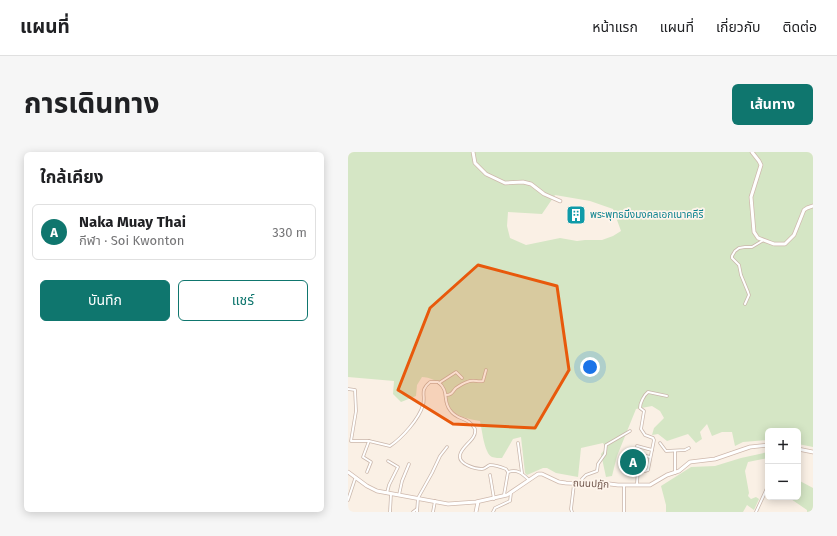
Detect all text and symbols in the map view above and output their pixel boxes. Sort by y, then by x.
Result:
text: แผนที่ [20,15,70,38]
text: หน้าแรก [592,19,638,36]
text: แผนที่ [660,19,694,36]
text: เกี่ยวกับ [716,19,761,36]
text: ติดต่อ [783,19,817,36]
button: เส้นทาง [732,84,813,125]
text: การเดินทาง [24,87,159,120]
text: ใกล้เคียง [40,167,103,188]
building icon: พระพุทธมิ่งมงคลเอกเนาคคีรี [565,204,587,226]
place label: พระพุทธมิ่งมงคลเอกเนาคคีรี [590,208,704,221]
text: Naka Muay Thai [79,213,186,231]
text: A [50,225,58,240]
text: 330 m [272,225,307,240]
text: กีฬา · Soi Kwonton [79,233,184,248]
button: บันทึก [40,280,170,321]
button: แชร์ [178,280,308,321]
your location [580,357,600,377]
map controls [765,428,801,500]
button: + [765,428,801,464]
pin: A [620,447,646,477]
button: − [765,464,801,500]
street label: ถนนปฏัก [573,477,609,491]

